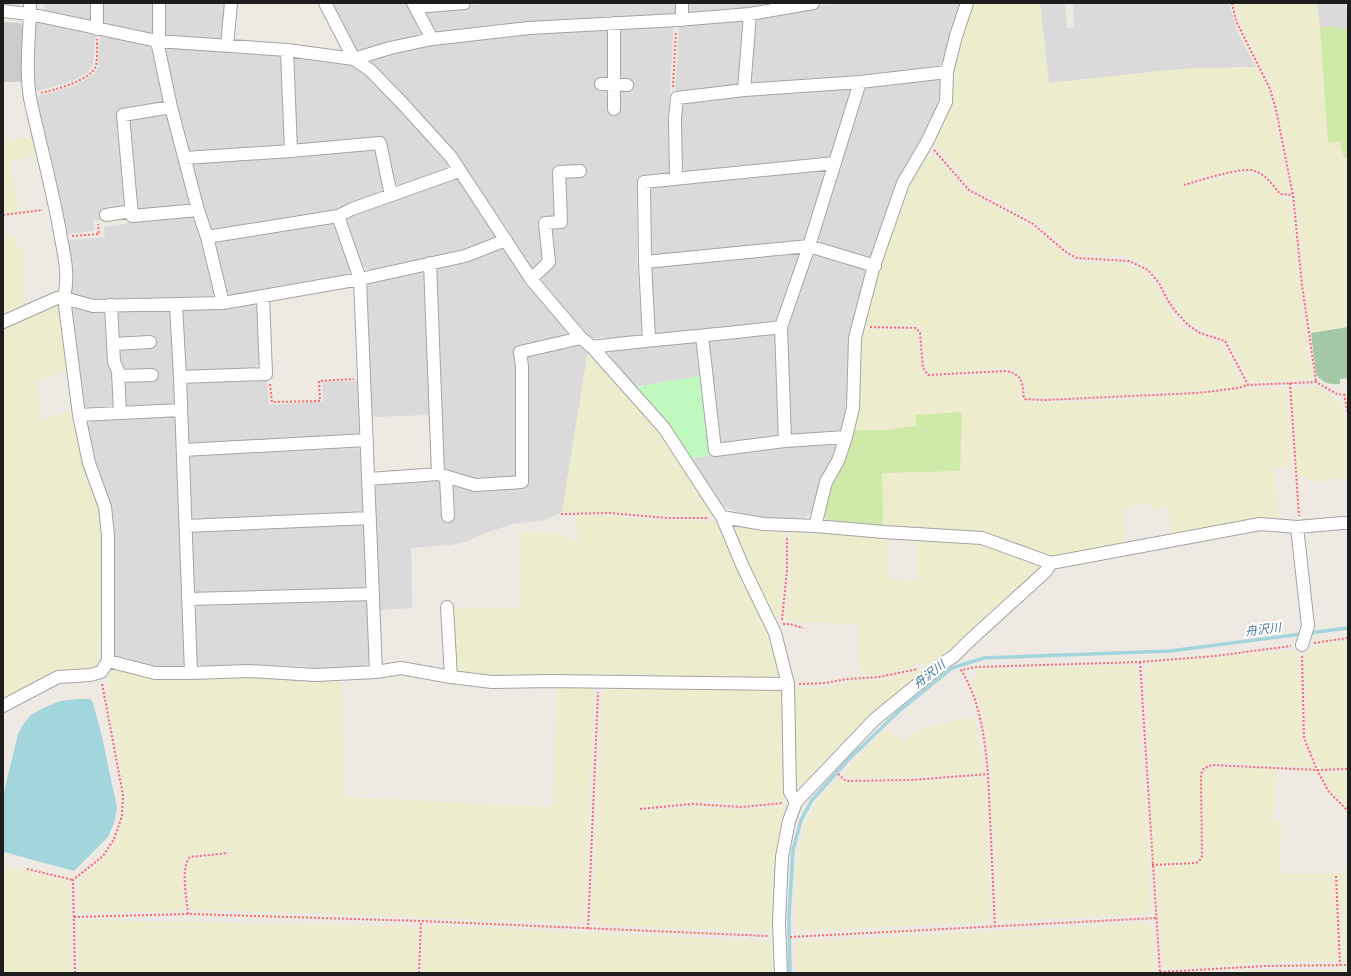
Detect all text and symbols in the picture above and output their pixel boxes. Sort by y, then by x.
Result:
water label: 舟沢川 [1244,620,1284,638]
water label: 舟沢川 [911,657,949,690]

